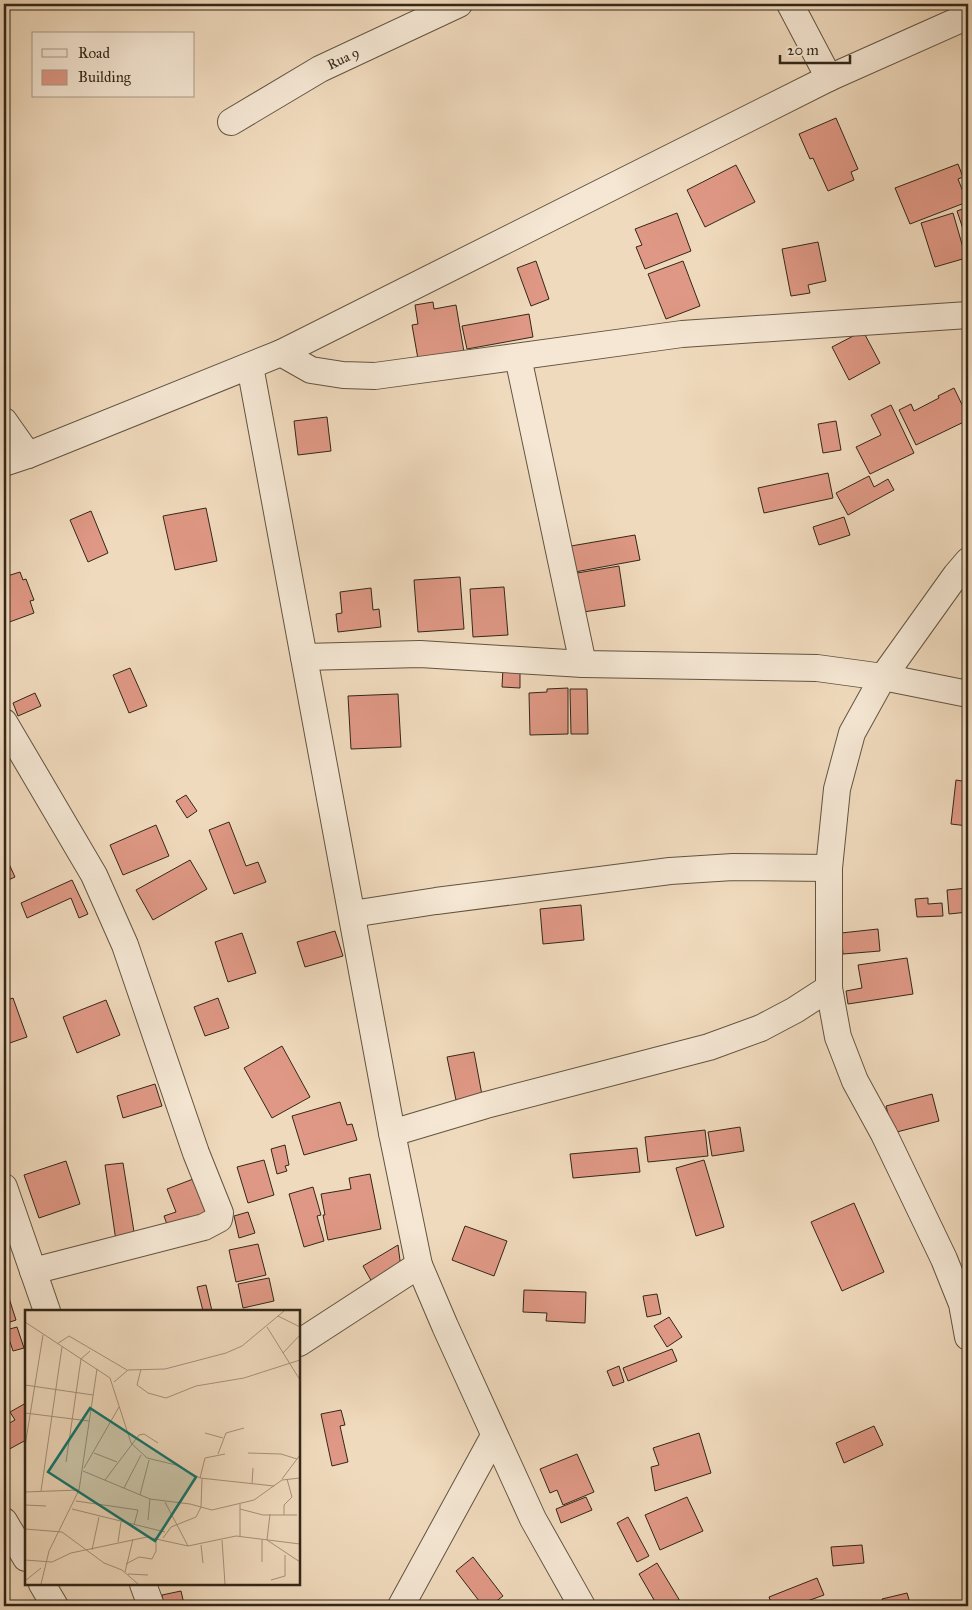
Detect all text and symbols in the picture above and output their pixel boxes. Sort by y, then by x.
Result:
legend [32,32,195,98]
scale bar [780,32,850,64]
text: 20 m [787,41,819,59]
street label: Rua 9 [324,43,362,73]
text: Road [78,44,110,62]
text: Building [78,68,132,86]
inset map [25,1310,300,1585]

